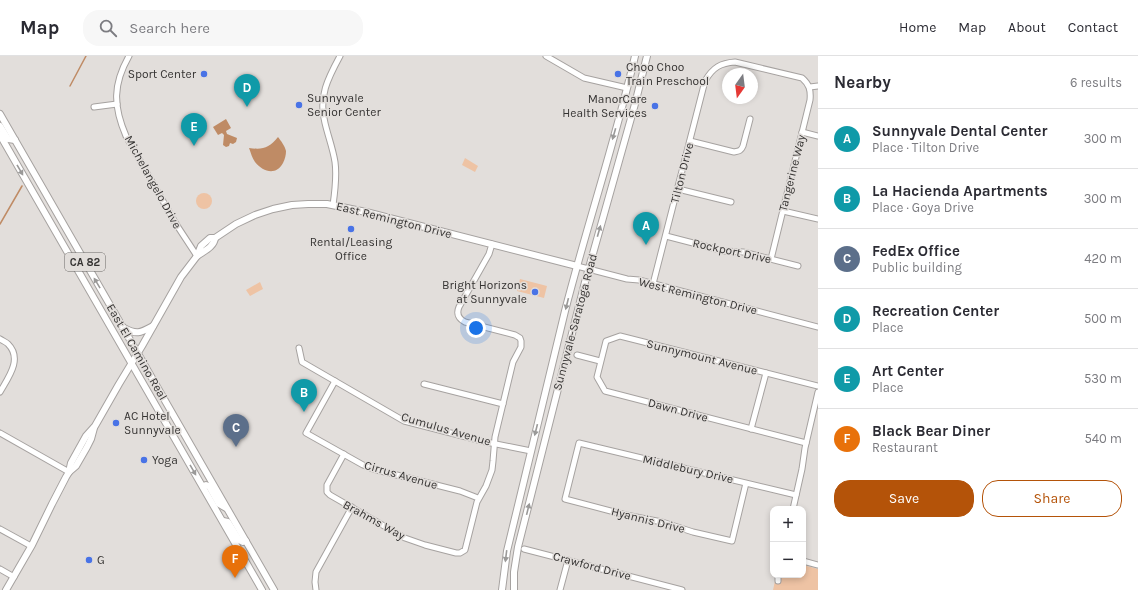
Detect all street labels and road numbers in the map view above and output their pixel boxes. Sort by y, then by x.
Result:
street label: Michelangelo Drive [122,133,184,231]
street label: Tangerine Way [776,133,808,213]
street label: Tilton Drive [668,141,696,205]
street label: East Remington Drive [335,199,453,241]
street label: Rockport Drive [691,236,773,266]
street label: Sunnyvale-Saratoga Road [550,252,600,392]
road number: CA 82 [65,253,105,271]
street label: West Remington Drive [637,274,759,318]
street label: East El Camino Real [104,301,170,403]
street label: Sunnymount Avenue [645,336,759,378]
street label: Dawn Drive [647,395,709,425]
street label: Cumulus Avenue [400,410,492,448]
street label: Middlebury Drive [641,452,735,486]
street label: Cirrus Avenue [363,458,439,492]
street label: Brahms Way [341,497,408,543]
street label: Hyannis Drive [610,504,686,536]
street label: Crawford Drive [552,549,632,583]

